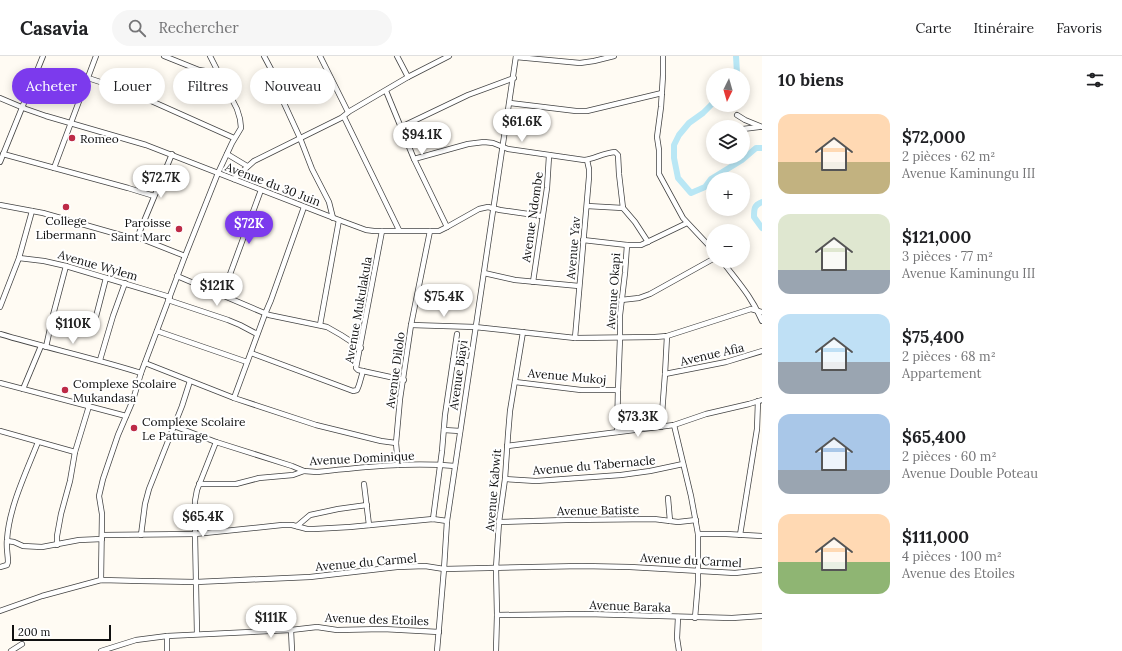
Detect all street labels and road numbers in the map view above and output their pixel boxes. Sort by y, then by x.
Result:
street label: Avenue du 30 Juin [222,159,323,209]
street label: Avenue Ndombe [518,170,546,264]
street label: Avenue Yav [563,215,583,281]
street label: Avenue Wylem [55,246,140,284]
street label: Avenue Okapi [603,252,623,331]
street label: Avenue Mukulakula [341,255,375,366]
street label: Avenue Dilolo [382,331,408,410]
street label: Avenue Biayi [446,339,470,412]
street label: Avenue Afia [678,339,745,369]
street label: Avenue Mukoj [526,365,607,387]
street label: Avenue Dominique [308,448,415,468]
street label: Avenue Kabwit [482,448,504,533]
street label: Avenue du Tabernacle [531,452,657,478]
street label: Avenue Batiste [556,502,640,518]
street label: Avenue du Carmel [314,550,417,574]
street label: Avenue du Carmel [639,550,742,570]
street label: Avenue Baraka [588,597,671,615]
street label: Avenue des Etoiles [324,610,430,628]

